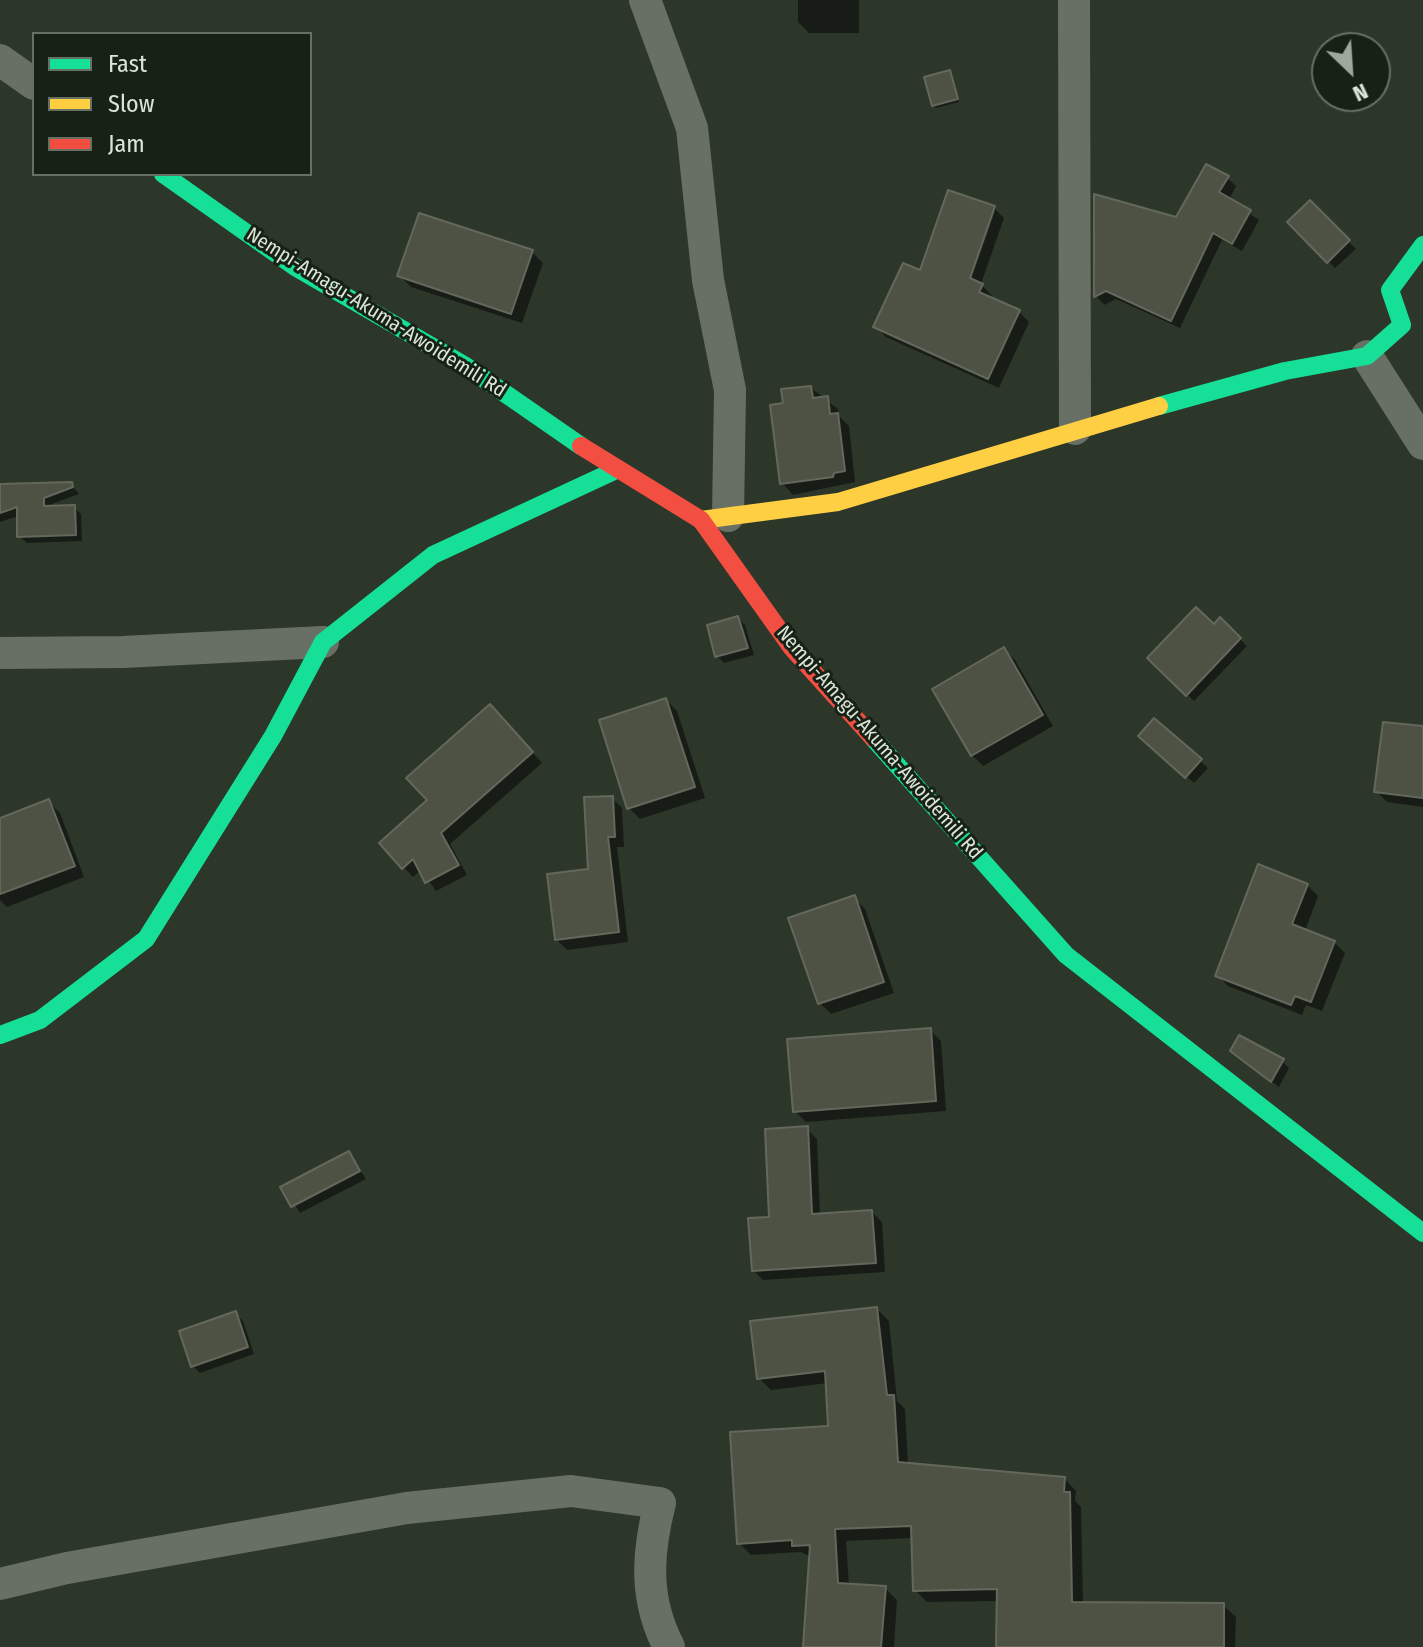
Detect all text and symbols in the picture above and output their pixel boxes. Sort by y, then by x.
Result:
legend [32,32,312,176]
north arrow [1311,32,1391,112]
text: Fast [108,50,147,78]
text: N [1349,77,1372,107]
text: Slow [108,90,154,118]
text: Jam [108,130,145,158]
street label: Nempi-Amagu-Akuma-Awoidemili Rd [242,223,510,403]
street label: Nempi-Amagu-Akuma-Awoidemili Rd [771,621,987,865]

